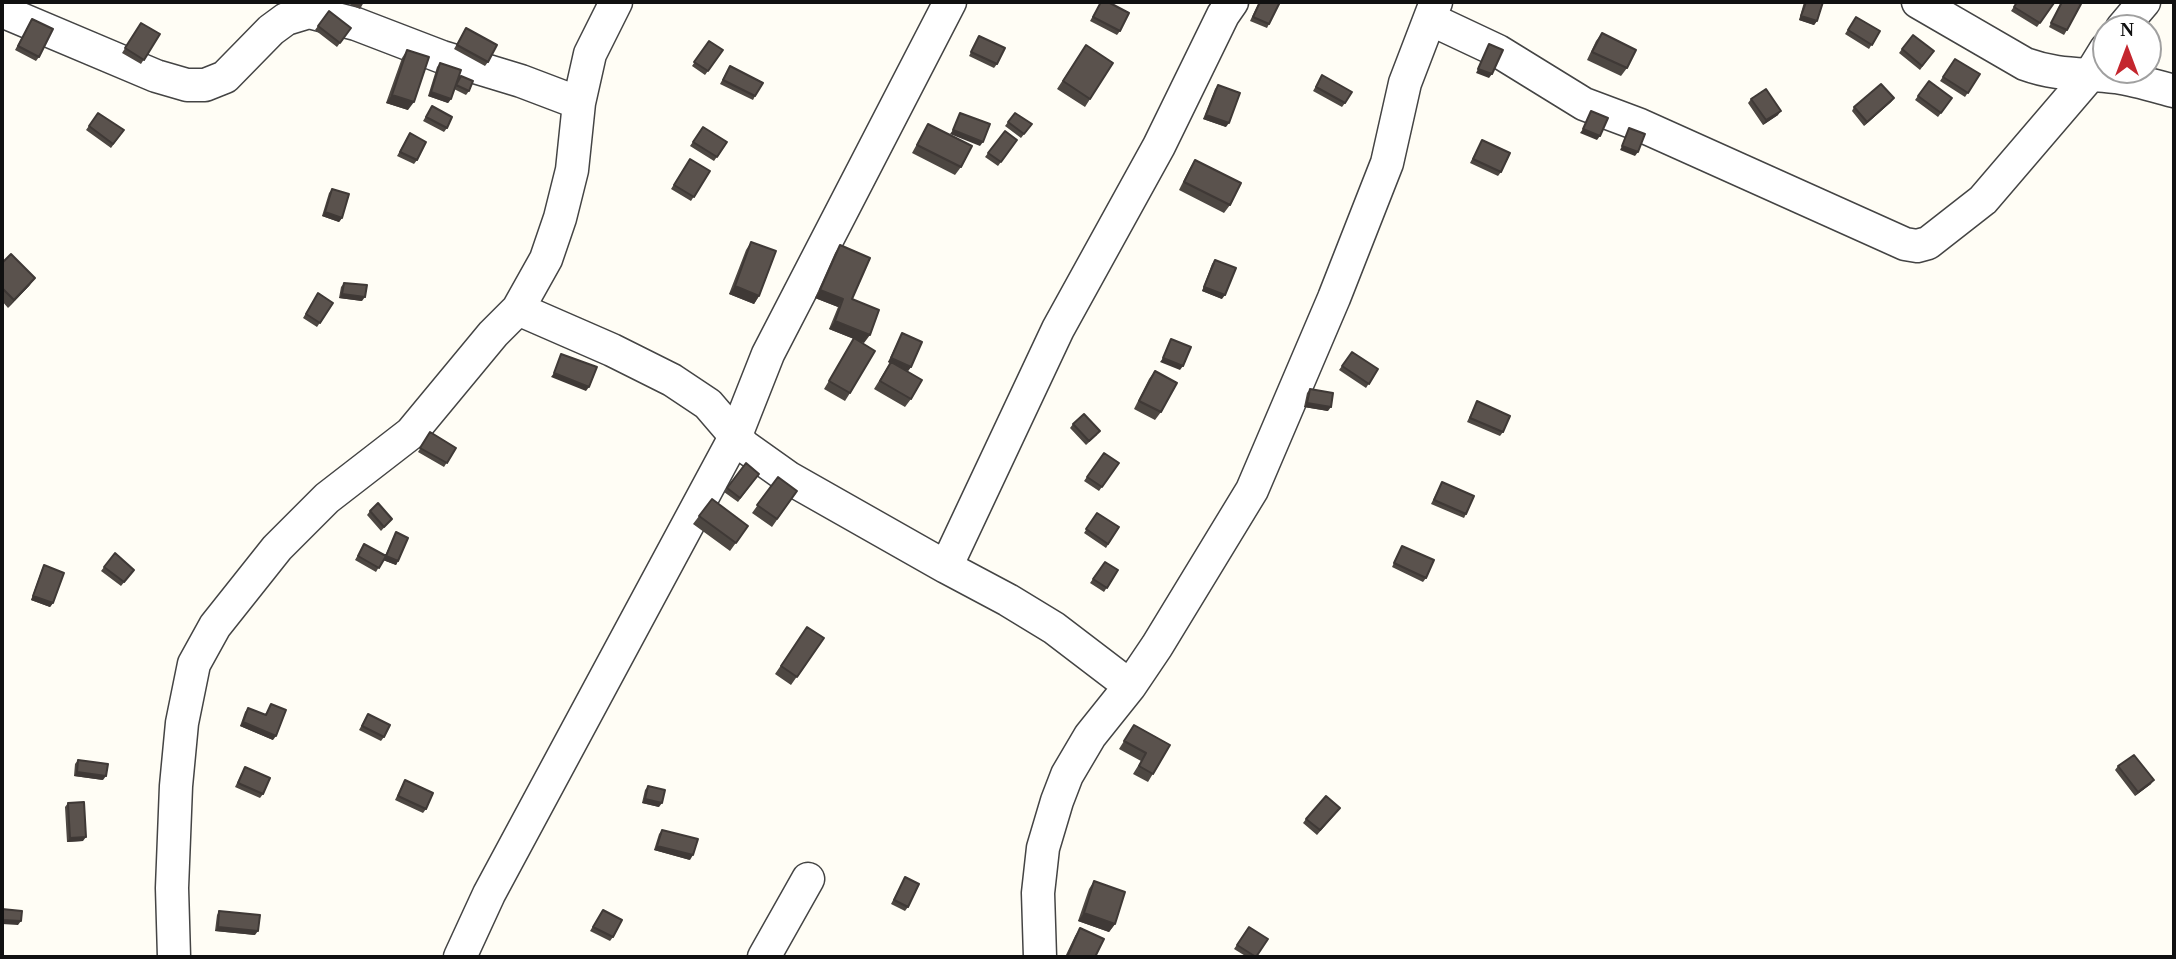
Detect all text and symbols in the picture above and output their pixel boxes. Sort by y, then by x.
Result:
north arrow [2092,14,2162,84]
text: N [2120,19,2134,40]

